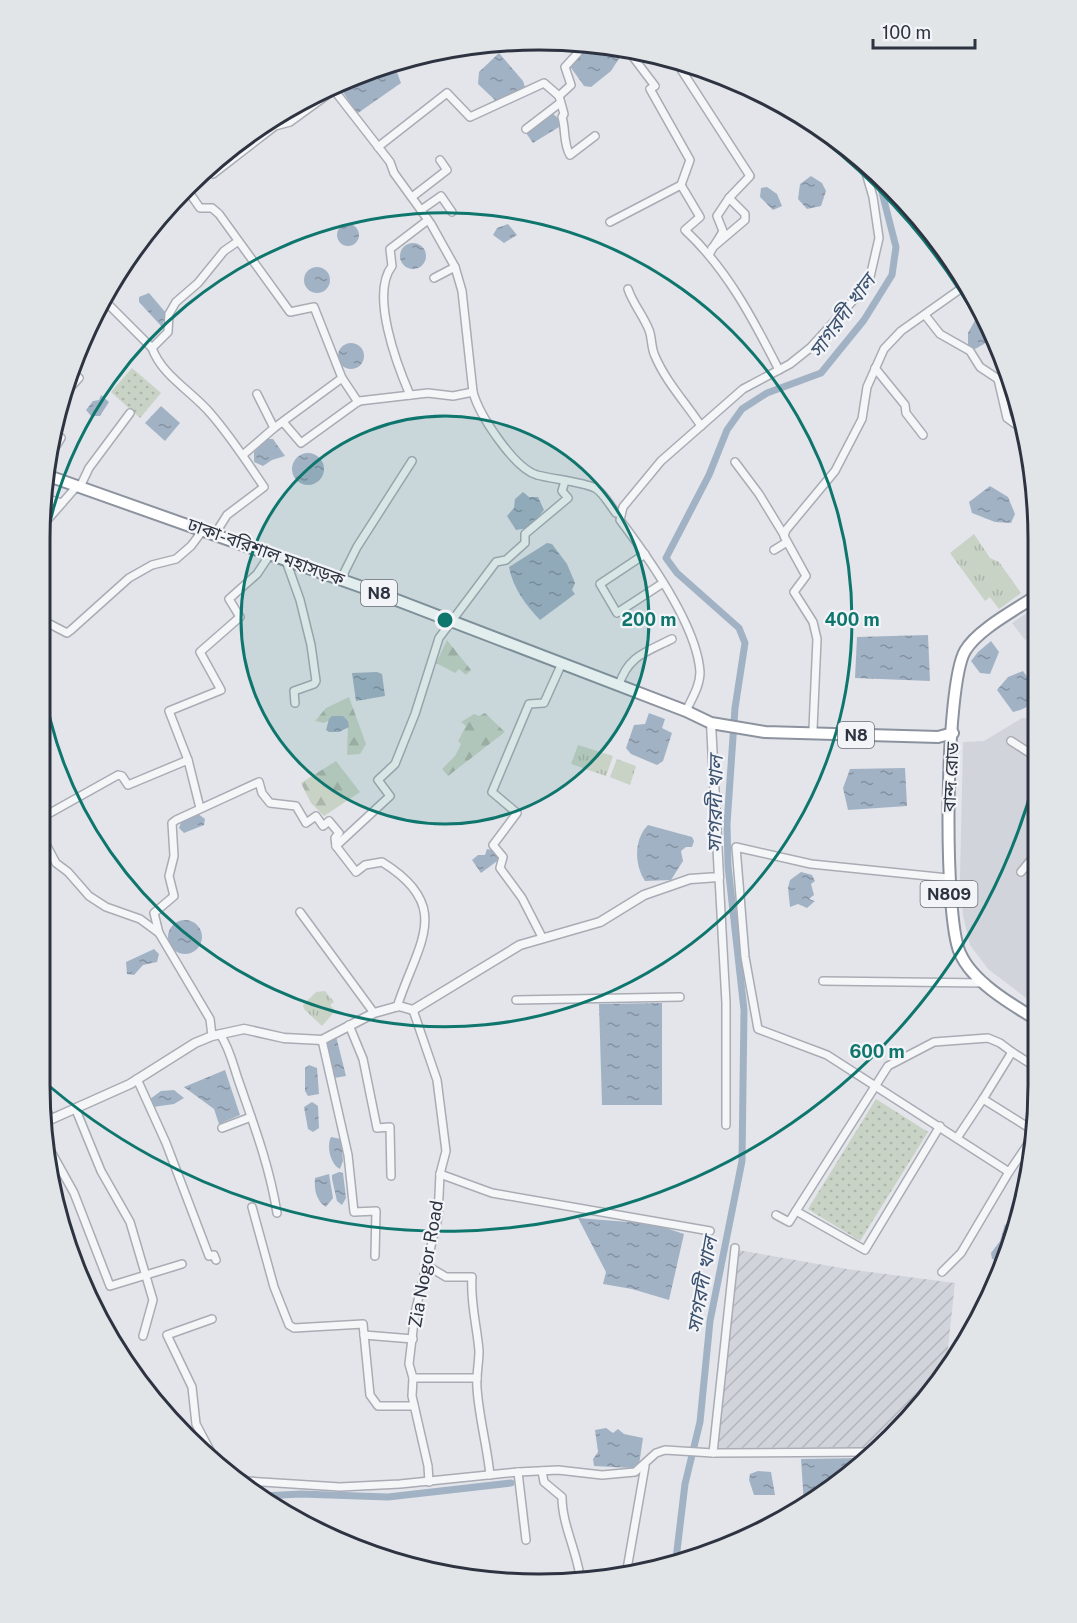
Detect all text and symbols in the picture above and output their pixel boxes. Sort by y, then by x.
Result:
scale bar [873,12,975,50]
text: 100 m [882,22,931,43]
water label: সাগরদী খাল [804,267,882,362]
street label: ঢাকা-বরিশাল মহাসড়ক [184,513,348,590]
road number: N8 [361,580,397,606]
text: 200 m [622,609,676,630]
text: 400 m [824,609,880,630]
centre of rings [435,610,455,630]
road number: N8 [838,722,874,748]
street label: বান্দ রোড [938,741,963,814]
water label: সাগরদী খাল [702,752,728,853]
road number: N809 [920,881,978,907]
text: 600 m [849,1041,905,1062]
street label: Zia Nogor Road [404,1199,447,1329]
water label: সাগরদী খাল [682,1232,723,1335]

